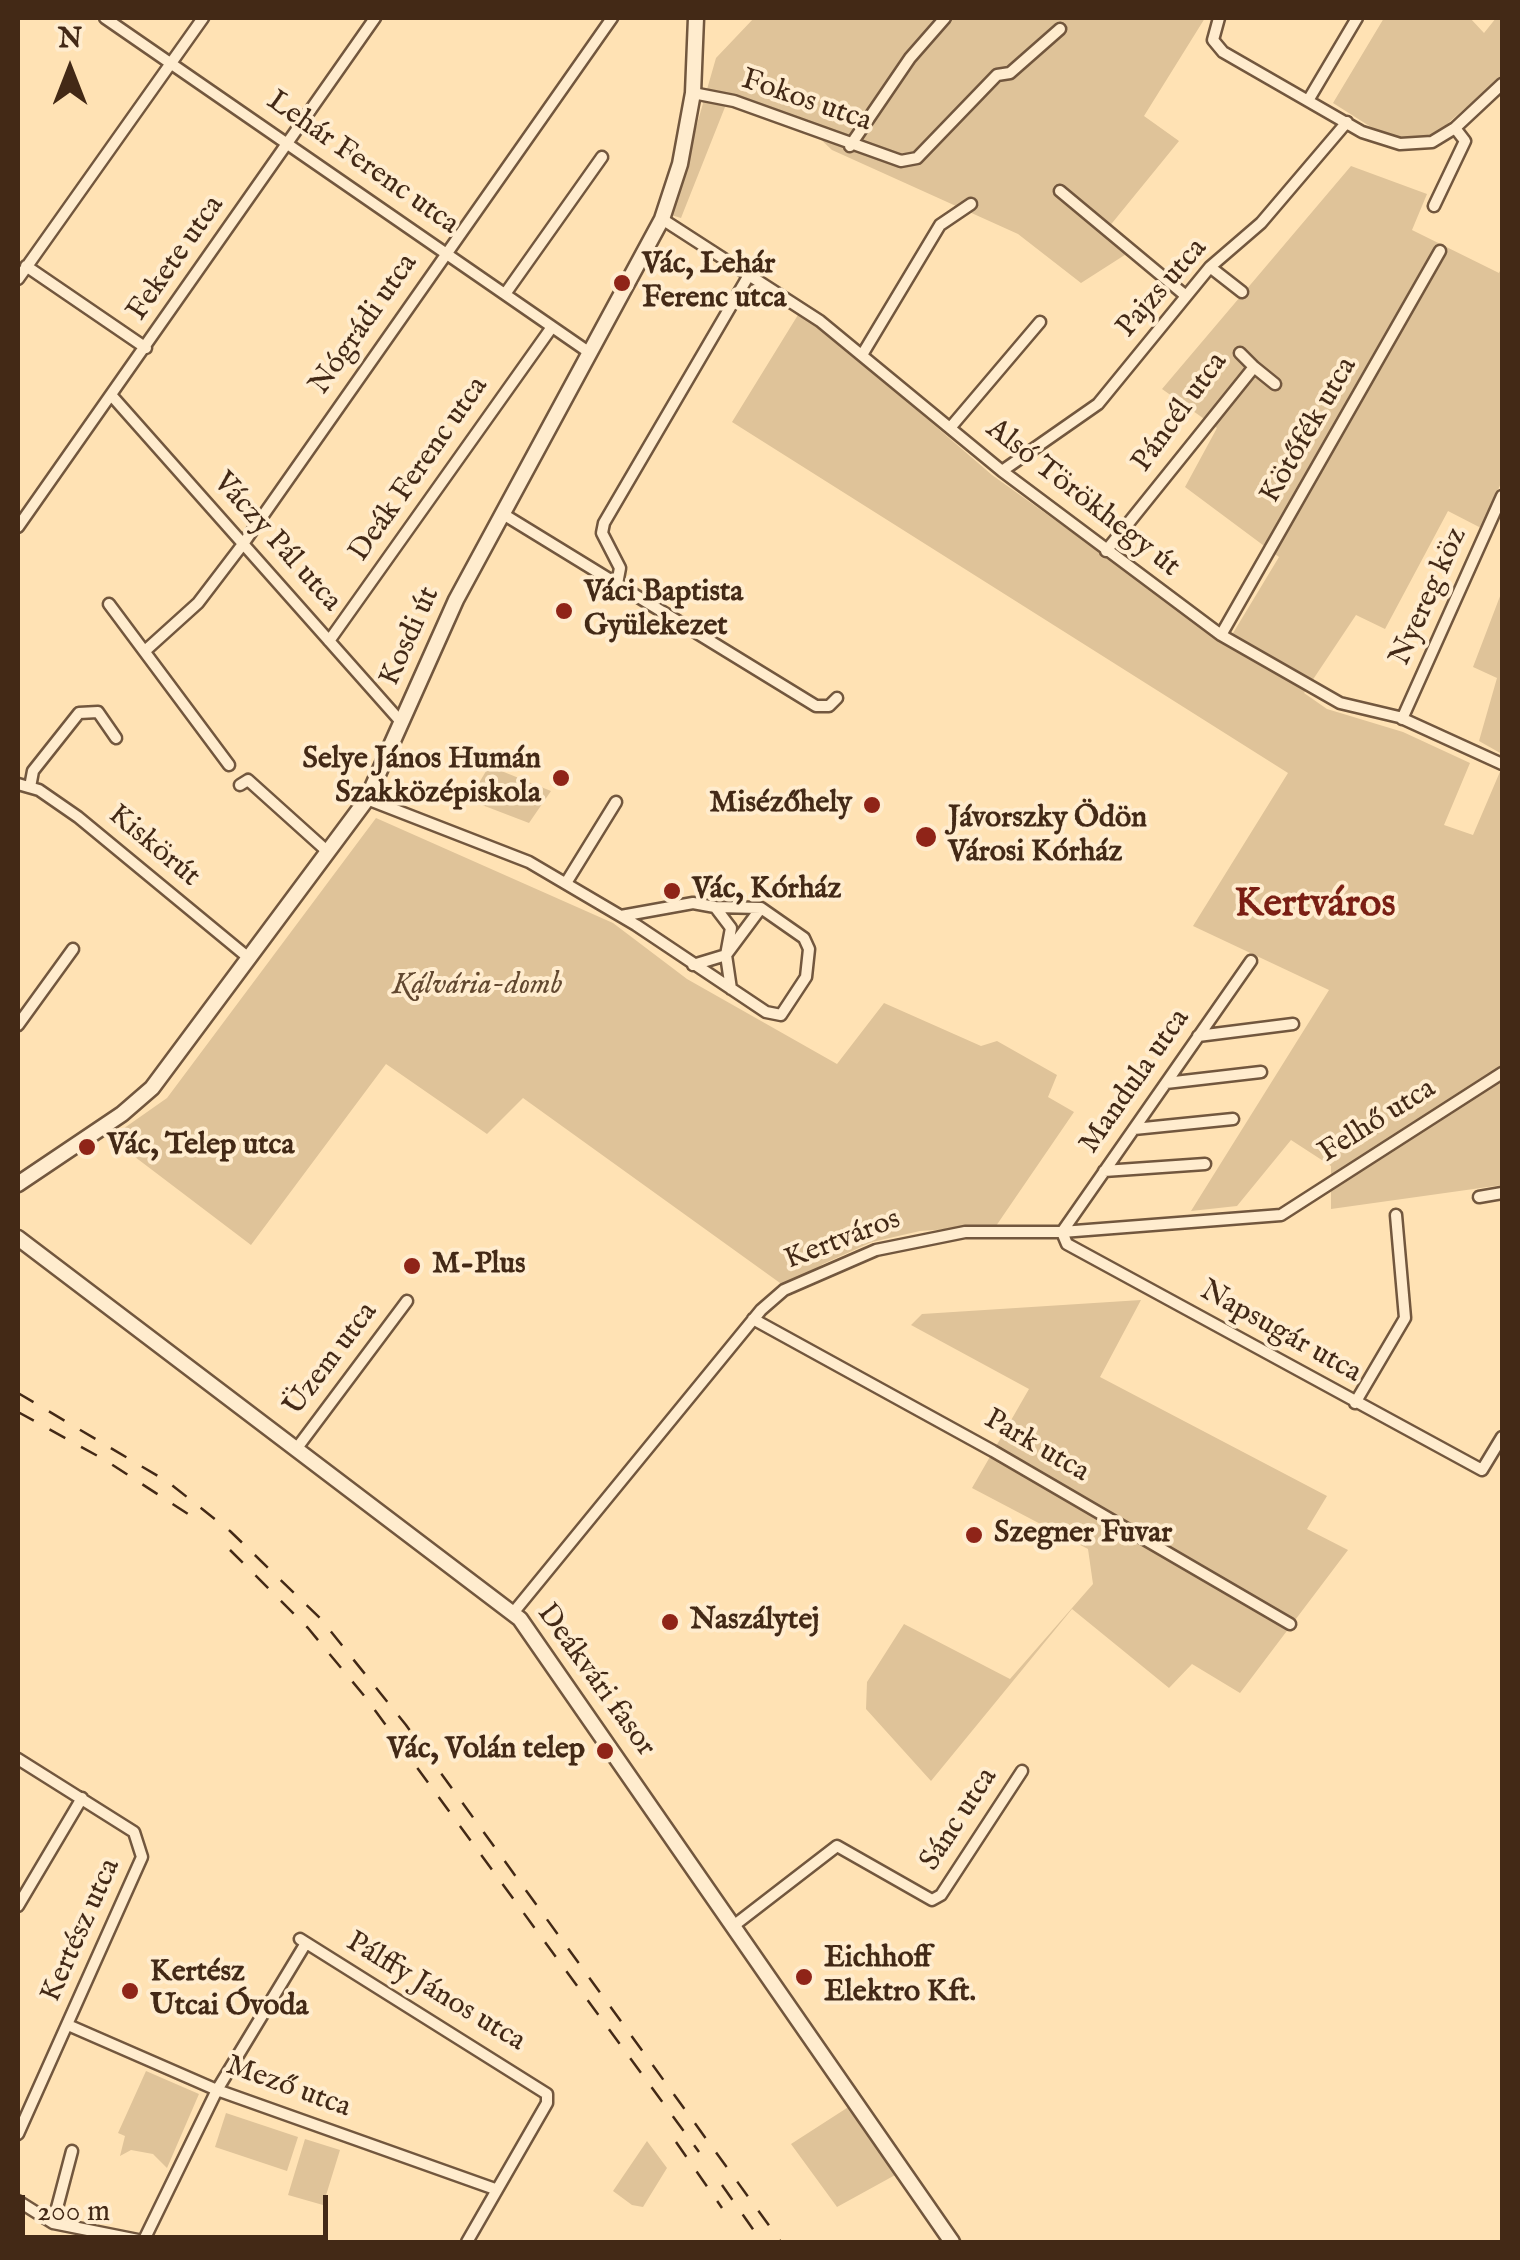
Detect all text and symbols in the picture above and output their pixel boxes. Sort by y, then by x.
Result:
north arrow [20,20,120,120]
text: N [58,22,82,57]
street label: Fokos utca [736,63,876,141]
street label: Lehár Ferenc utca [259,84,465,244]
street label: Fekete utca [121,189,233,329]
street label: Pajzs utca [1110,232,1216,346]
street label: Nógrádi utca [303,248,427,402]
place label: Vác, Lehár Ferenc utca [642,248,786,318]
marker: Vác, Lehár Ferenc utca [611,272,633,294]
street label: Páncél utca [1126,346,1236,480]
street label: Kötőfék utca [1254,351,1366,511]
street label: Deák Ferenc utca [343,370,497,570]
street label: Alsó Törökhegy út [978,412,1186,586]
street label: Váczy Pál utca [204,466,348,620]
street label: Nyereg köz [1384,523,1476,671]
place label: Váci Baptista Gyülekezet [584,576,743,646]
street label: Kosdi út [373,582,449,692]
marker: Váci Baptista Gyülekezet [553,600,575,622]
place label: Selye János Humán Szakközépiskola [303,743,541,814]
marker: Selye János Humán Szakközépiskola [550,767,572,789]
place label: Misézőhely [709,787,852,823]
marker: Misézőhely [861,794,883,816]
street label: Kiskörút [100,798,206,896]
place label: Jávorszky Ödön Városi Kórház [948,802,1147,872]
marker: Jávorszky Ödön Városi Kórház [913,824,939,850]
place label: Vác, Kórház [692,873,841,909]
marker: Vác, Kórház [661,880,683,902]
district label: Kertváros [1235,883,1395,931]
park label: Kálvária-domb [392,969,562,1005]
street label: Mandula utca [1073,1003,1199,1161]
street label: Felhő utca [1313,1072,1443,1172]
place label: Vác, Telep utca [107,1129,294,1165]
marker: Vác, Telep utca [76,1136,98,1158]
street label: Kertváros [780,1203,906,1279]
place label: M-Plus [432,1248,526,1284]
marker: M-Plus [401,1255,423,1277]
street label: Napsugár utca [1193,1274,1367,1392]
street label: Üzem utca [277,1296,387,1424]
street label: Park utca [977,1403,1095,1491]
place label: Szegner Fuvar [994,1517,1172,1553]
marker: Szegner Fuvar [963,1524,985,1546]
street label: Deákvári fasor [528,1598,662,1764]
place label: Naszálytej [690,1604,819,1640]
marker: Naszálytej [659,1611,681,1633]
place label: Vác, Volán telep [387,1733,585,1769]
marker: Vác, Volán telep [594,1740,616,1762]
street label: Sánc utca [913,1762,1007,1878]
street label: Kertész utca [34,1854,130,2008]
street label: Pálffy János utca [339,1925,531,2061]
place label: Eichhoff Elektro Kft. [824,1942,976,2012]
place label: Kertész Utcai Óvoda [150,1956,308,2026]
marker: Eichhoff Elektro Kft. [793,1966,815,1988]
marker: Kertész Utcai Óvoda [119,1980,141,2002]
street label: Mező utca [221,2049,355,2127]
scale bar [25,2175,332,2237]
text: 200 m [37,2193,110,2231]

